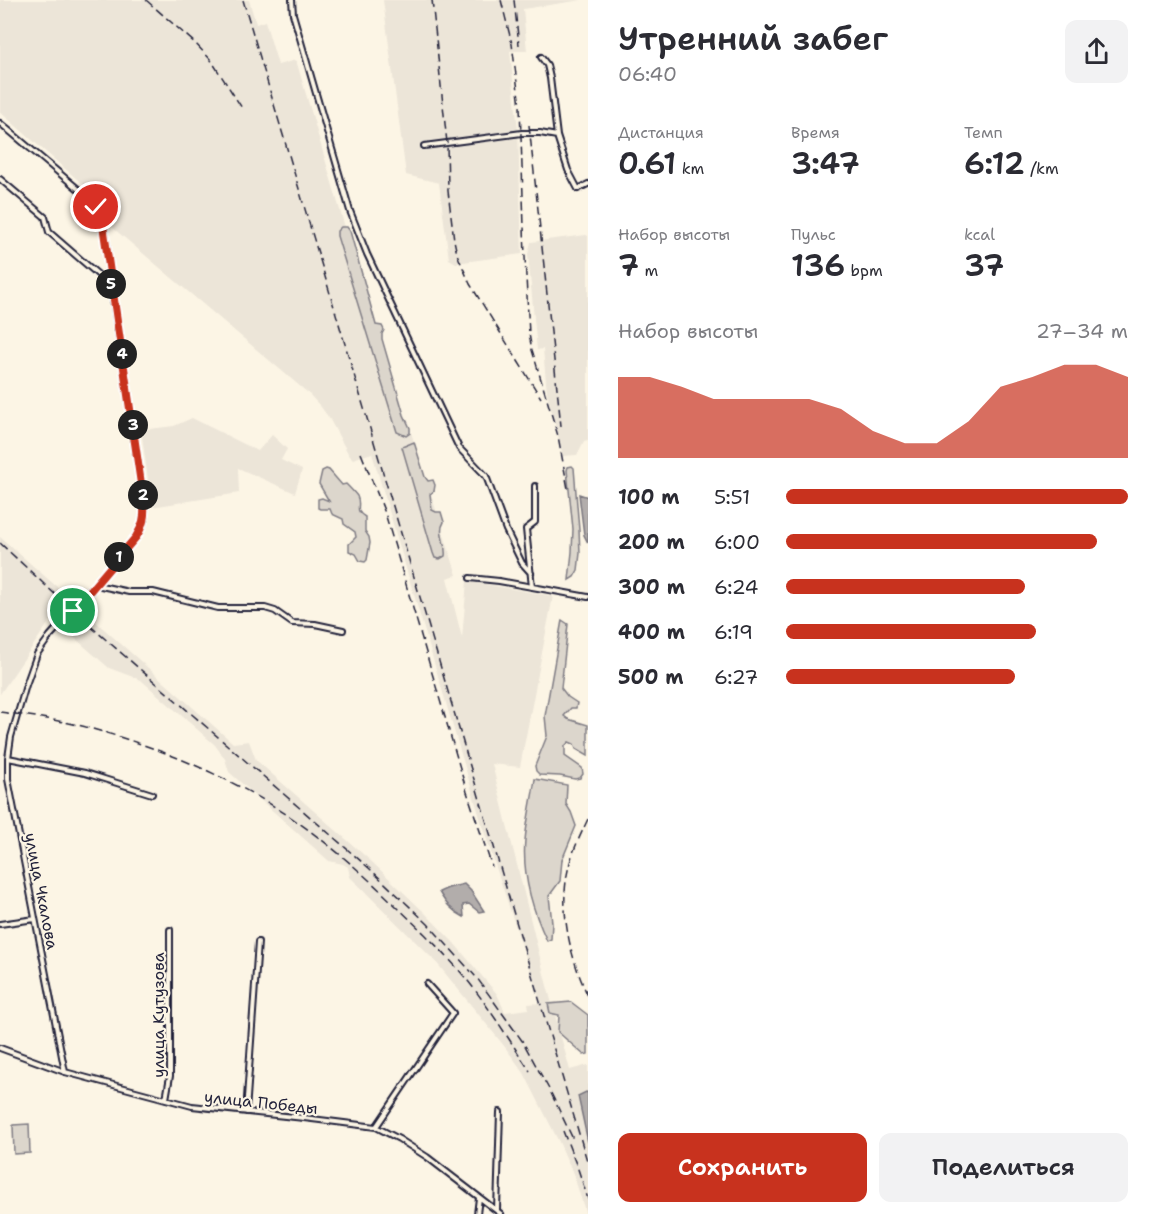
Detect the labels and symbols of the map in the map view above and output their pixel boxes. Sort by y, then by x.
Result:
pin [70,181,121,232]
pin: 5 [96,269,126,299]
pin: 4 [107,339,137,369]
pin: 3 [118,410,148,440]
pin: 2 [128,480,158,510]
pin: 1 [104,542,134,572]
pin [47,585,98,636]
street label: улица Чкалова [20,831,63,951]
street label: улица Кутузова [148,952,169,1078]
street label: улица Победы [203,1086,319,1119]

